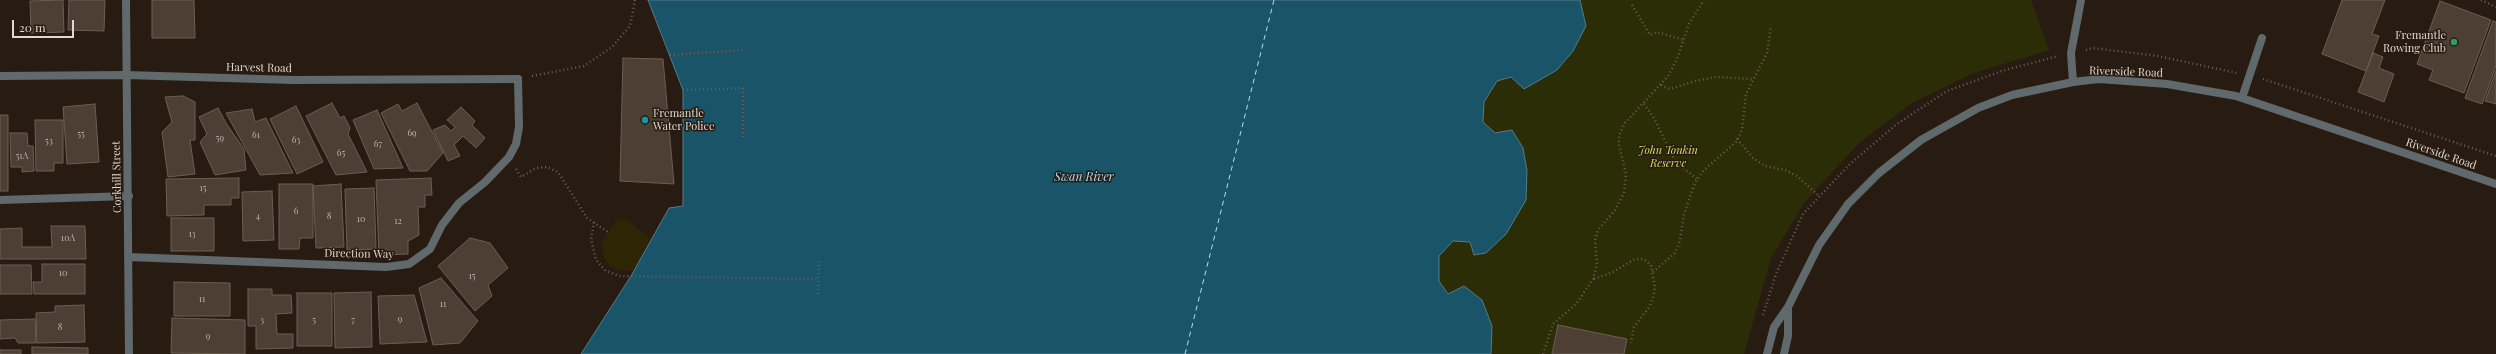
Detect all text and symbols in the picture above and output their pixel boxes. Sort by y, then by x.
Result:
scale bar [14,12,76,38]
text: 20 m [19,19,46,35]
place label: Fremantle Rowing Club [2383,29,2446,55]
marker: Fremantle Rowing Club [2449,37,2459,47]
street label: Harvest Road [226,61,292,75]
street label: Riverside Road [2089,64,2163,80]
place label: Fremantle Water Police [653,107,714,133]
marker: Fremantle Water Police [640,115,650,125]
house number: 69 [407,128,417,138]
house number: 55 [77,129,85,139]
house number: 61 [252,130,260,140]
house number: 59 [216,133,224,143]
house number: 63 [292,135,300,145]
house number: 53 [45,136,53,146]
street label: Riverside Road [2404,136,2478,172]
house number: 67 [374,139,382,149]
street label: Corkhill Street [110,141,124,213]
park label: John Tonkin Reserve [1638,144,1698,170]
house number: 65 [337,148,345,158]
house number: 51A [16,151,28,161]
water label: Swan River [1054,170,1114,184]
house number: 15 [200,183,206,193]
house number: 6 [294,206,298,216]
house number: 4 [256,211,260,221]
house number: 8 [327,211,331,221]
house number: 10 [357,214,365,224]
house number: 12 [394,216,402,226]
house number: 13 [188,229,196,239]
house number: 10A [61,233,75,243]
street label: Direction Way [324,247,394,261]
house number: 10 [59,268,67,278]
house number: 15 [469,271,475,281]
house number: 11 [199,294,205,304]
house number: 11 [440,299,446,309]
house number: 9 [398,314,402,324]
house number: 3 [260,315,264,325]
house number: 5 [312,315,316,325]
house number: 7 [351,315,355,325]
house number: 8 [58,322,62,332]
house number: 9 [206,331,210,341]

